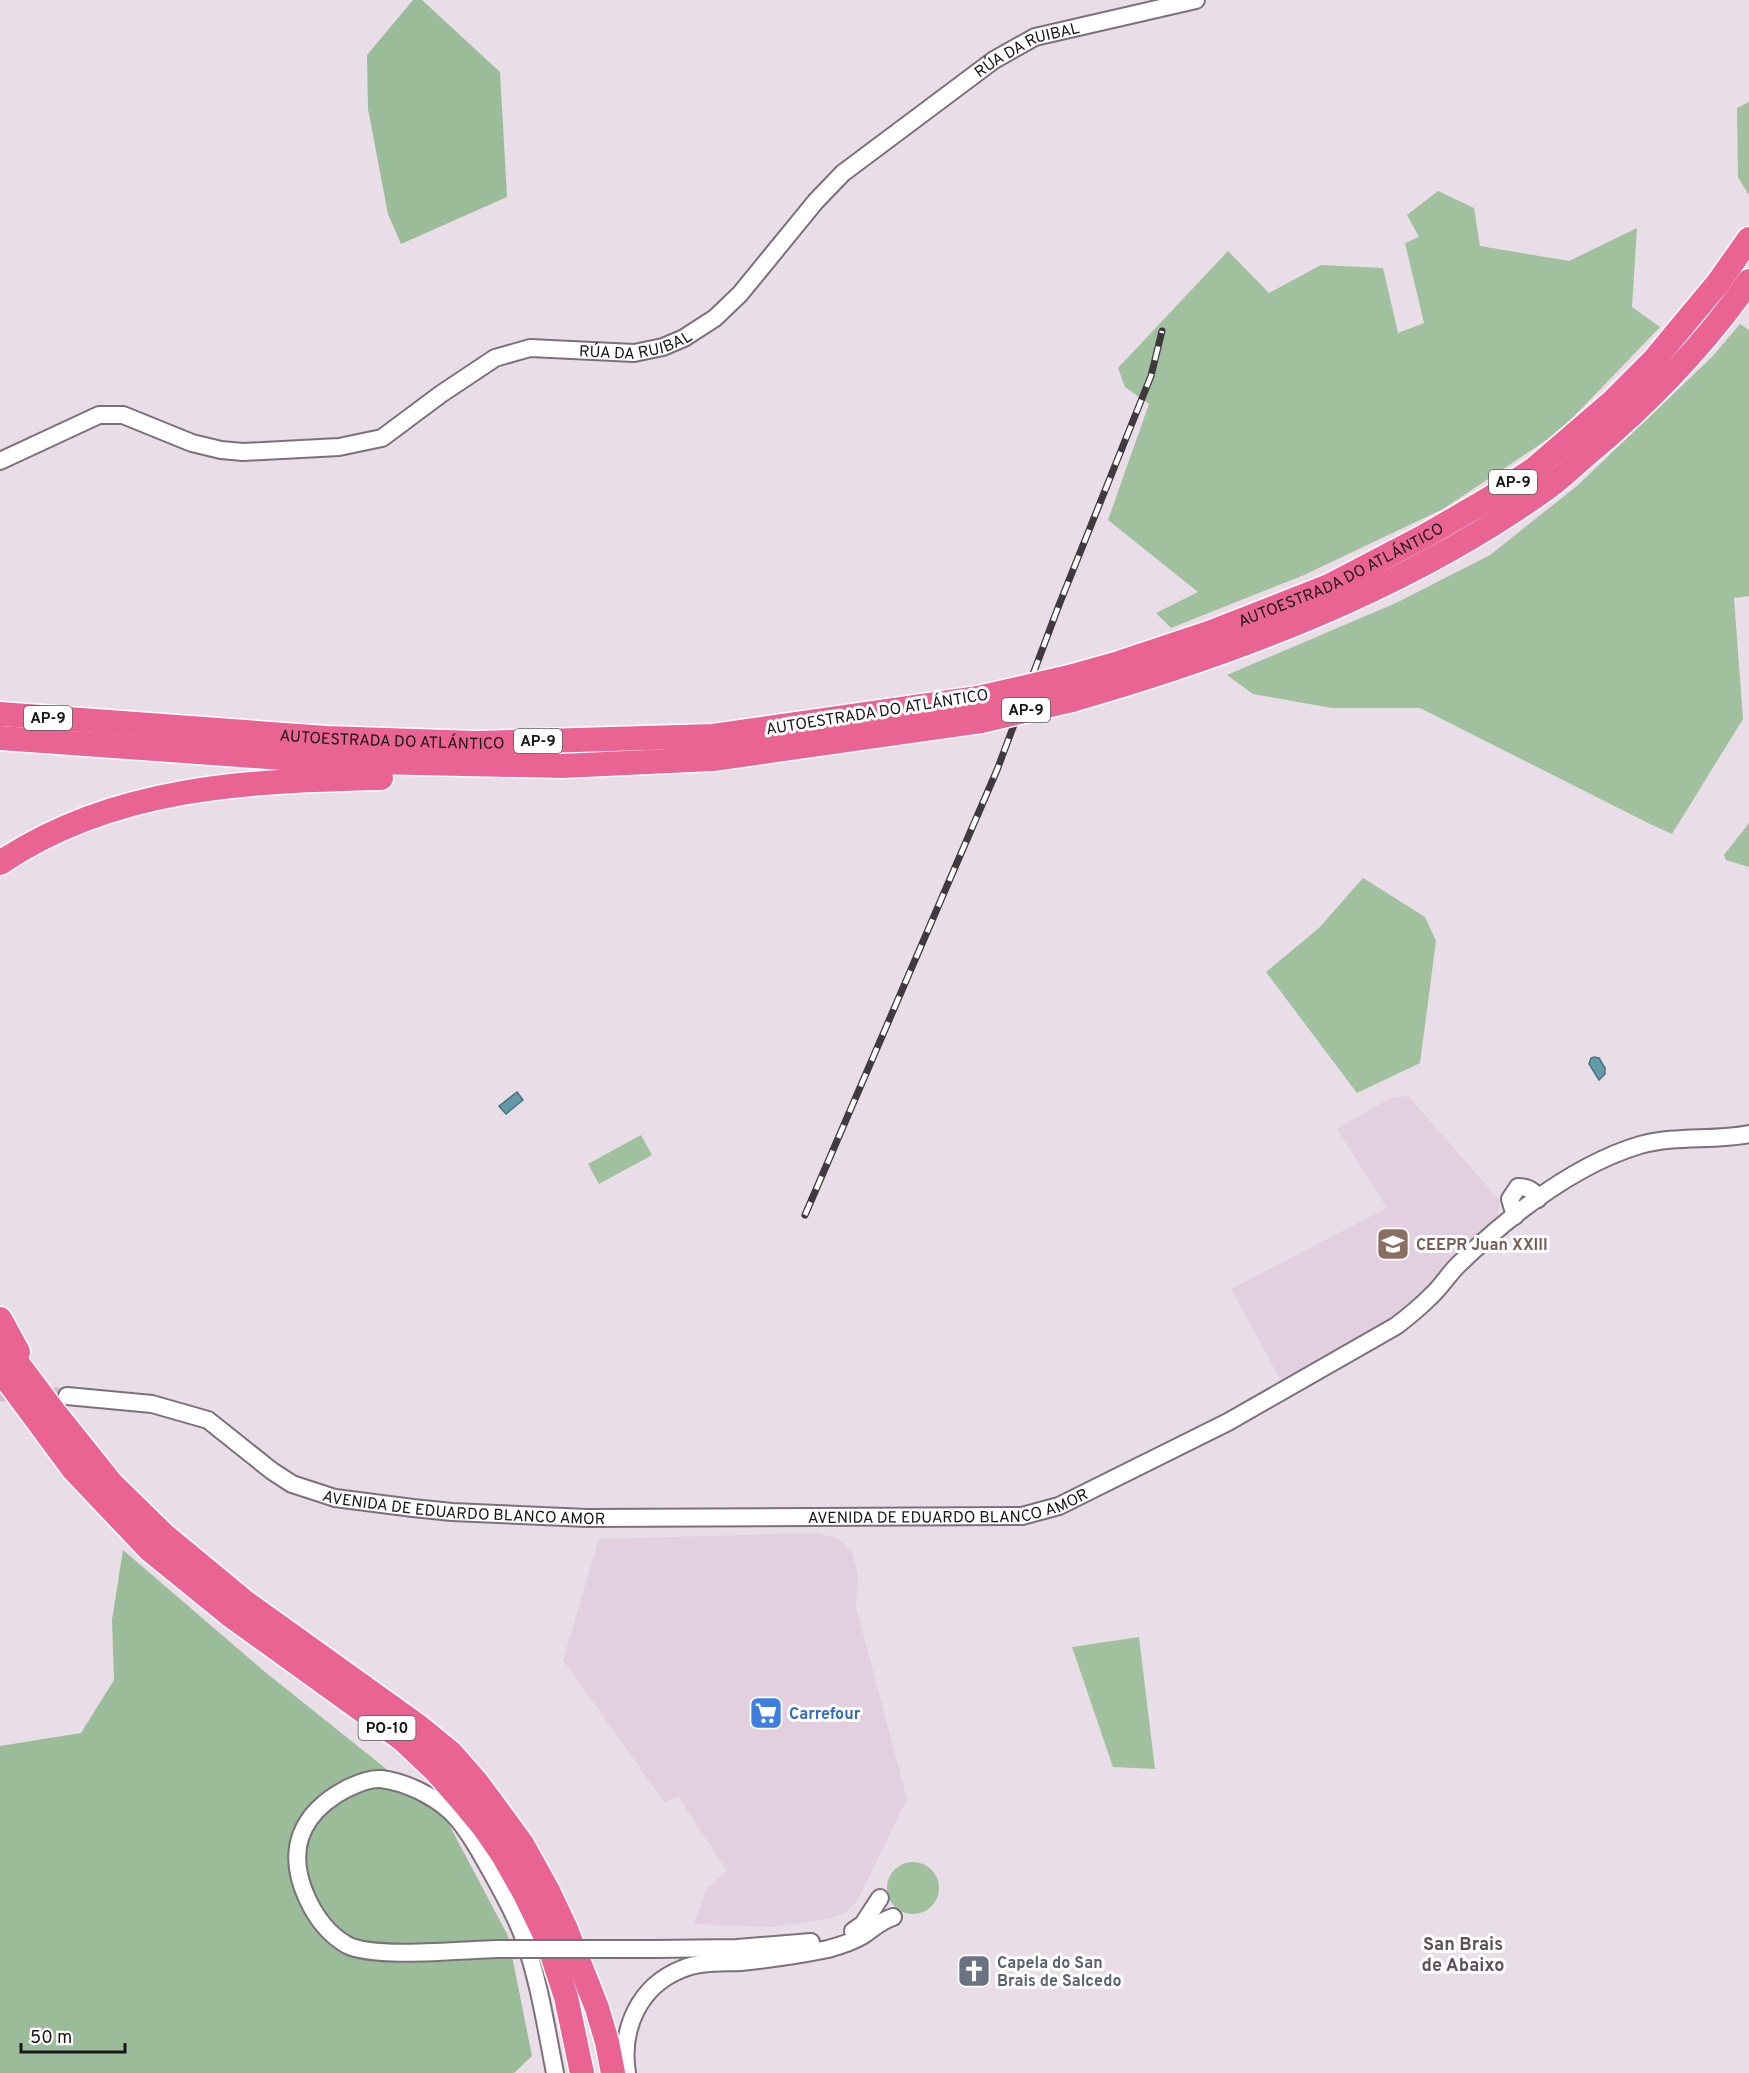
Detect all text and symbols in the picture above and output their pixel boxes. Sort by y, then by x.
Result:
street label: RÚA DA RUIBAL [971,19,1082,83]
street label: RÚA DA RUIBAL [579,327,697,365]
road number: AP-9 [1489,470,1537,494]
street label: AUTOESTRADA DO ATLÁNTICO [1236,519,1448,633]
street label: AUTOESTRADA DO ATLÁNTICO [764,684,990,740]
road number: AP-9 [1002,698,1050,722]
road number: AP-9 [24,706,72,730]
street label: AUTOESTRADA DO ATLÁNTICO [279,727,505,755]
road number: AP-9 [514,729,562,753]
school or university icon: CEEPR Juan XXIII [1375,1226,1411,1262]
place label: CEEPR Juan XXIII [1416,1236,1548,1256]
street label: AVENIDA DE EDUARDO BLANCO AMOR [808,1485,1092,1529]
street label: AVENIDA DE EDUARDO BLANCO AMOR [320,1487,605,1530]
supermarket icon: Carrefour [748,1695,784,1731]
place label: Carrefour [789,1705,861,1725]
road number: PO-10 [358,1716,416,1740]
district label: San Brais de Abaixo [1422,1934,1504,1978]
church icon: Capela do San Brais de Salcedo [956,1953,992,1989]
place label: Capela do San Brais de Salcedo [997,1954,1122,1992]
scale bar [21,2016,124,2054]
text: 50 m [30,2027,72,2050]

